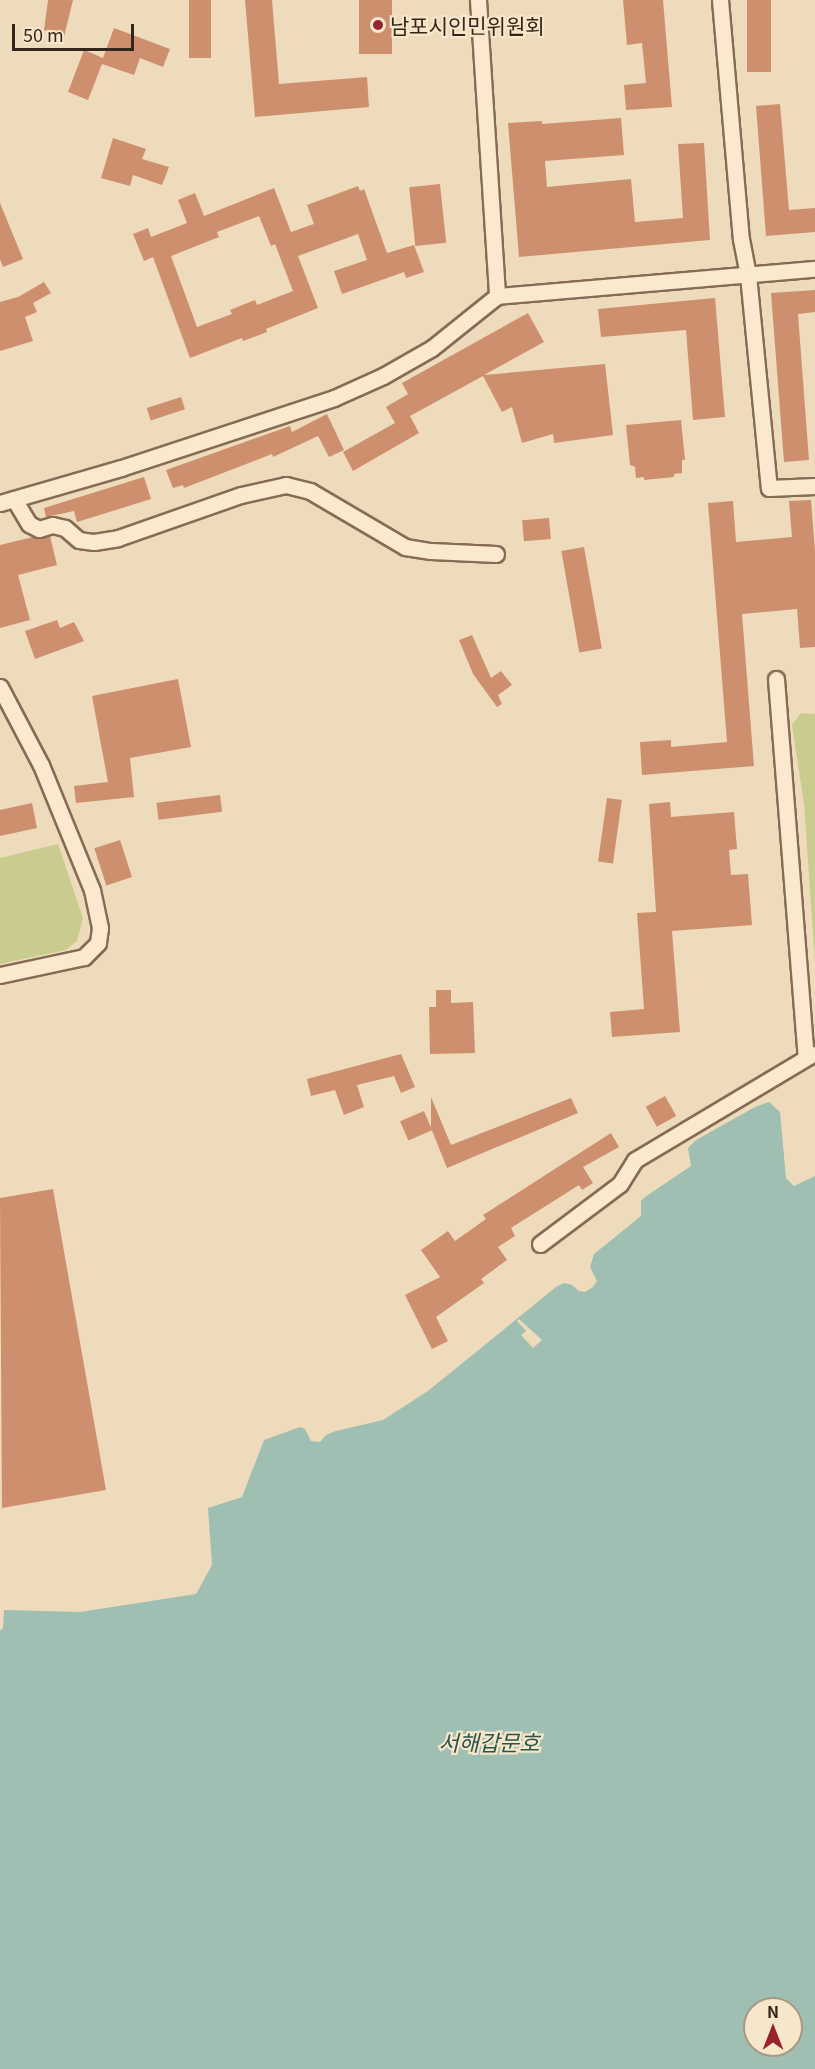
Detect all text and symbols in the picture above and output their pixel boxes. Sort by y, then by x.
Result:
scale bar [15,12,136,50]
place label: 남포시인민위원회 [390,12,545,38]
marker: 남포시인민위원회 [371,18,385,32]
text: 50 m [23,21,64,47]
water label: 서해갑문호 [438,1729,540,1755]
north arrow [743,1997,803,2057]
text: N [767,1999,779,2023]

